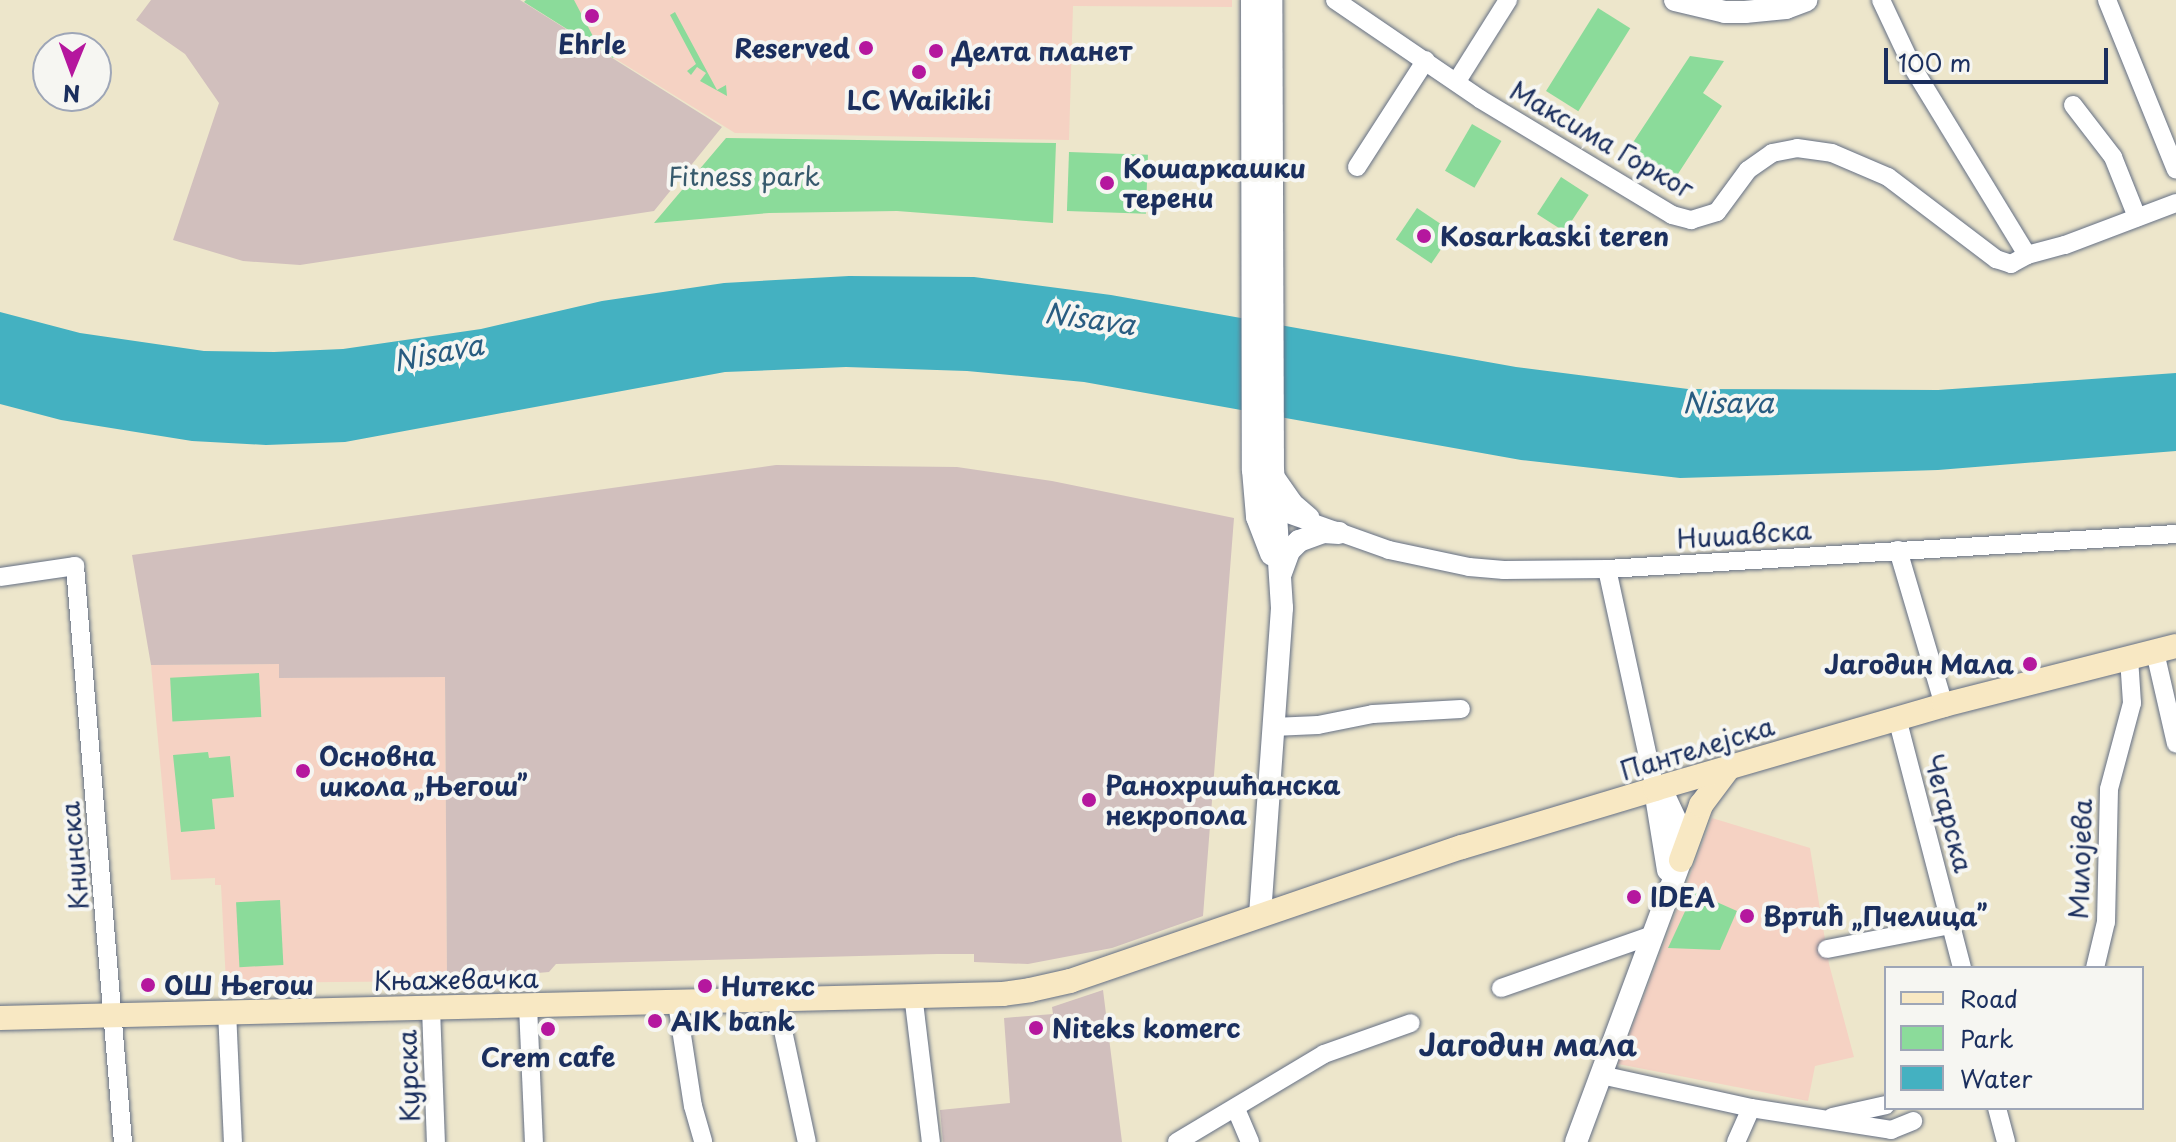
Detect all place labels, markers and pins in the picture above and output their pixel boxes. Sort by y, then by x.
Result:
marker: Ehrle [583,7,601,25]
place label: Ehrle [558,28,626,60]
place label: Reserved [734,32,850,64]
place label: Делта планет [952,35,1134,67]
marker: Reserved [857,39,875,57]
marker: Делта планет [927,42,945,60]
marker: LC Waikiki [910,63,928,81]
place label: LC Waikiki [847,84,991,116]
place label: Кошаркашки терени [1123,152,1306,214]
marker: Кошаркашки терени [1098,174,1116,192]
place label: Kosarkaski teren [1440,220,1670,252]
marker: Kosarkaski teren [1415,227,1433,245]
place label: Јагодин Мала [1823,648,2014,680]
marker: Јагодин Мала [2021,655,2039,673]
place label: Основна школа „Његош” [319,740,528,802]
marker: Основна школа „Његош” [294,762,312,780]
place label: Ранохришћанска некропола [1105,769,1341,830]
marker: Ранохришћанска некропола [1080,791,1098,809]
place label: IDEA [1650,881,1715,913]
marker: IDEA [1625,888,1643,906]
place label: Вртић „Пчелица” [1763,900,1987,932]
marker: Вртић „Пчелица” [1738,907,1756,925]
place label: ОШ Његош [164,969,316,1001]
place label: Нитекс [721,970,815,1002]
marker: ОШ Његош [139,976,157,994]
marker: Нитекс [696,977,714,995]
place label: AIK bank [671,1005,794,1037]
marker: AIK bank [646,1012,664,1030]
place label: Niteks komerc [1052,1012,1242,1044]
marker: Niteks komerc [1027,1019,1045,1037]
marker: Crem cafe [539,1020,557,1038]
place label: Crem cafe [480,1041,616,1073]

